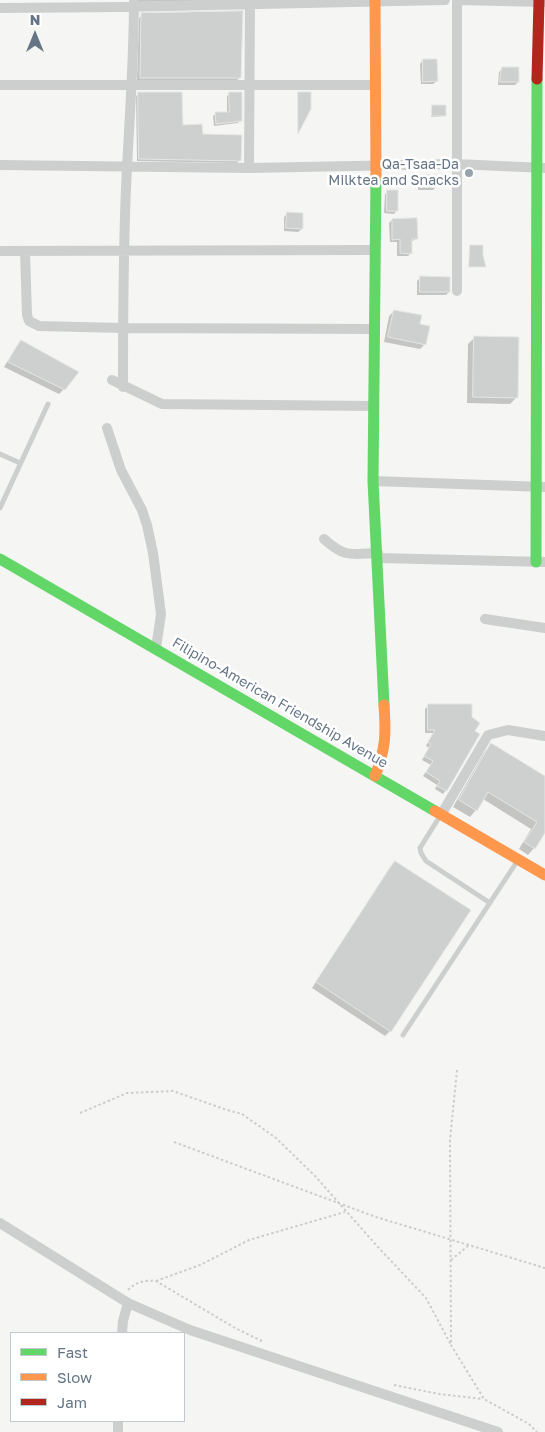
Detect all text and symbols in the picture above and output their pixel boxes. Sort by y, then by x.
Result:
north arrow [10,10,60,60]
text: N [30,11,40,28]
place label: Qa-Tsaa-Da Milktea and Snacks [328,157,459,190]
marker: Qa-Tsaa-Da Milktea and Snacks [463,167,475,179]
street label: Filipino-American Friendship Avenue [169,634,391,772]
legend [10,1332,185,1422]
text: Fast [57,1343,88,1361]
text: Slow [57,1368,92,1386]
text: Jam [57,1393,87,1411]

